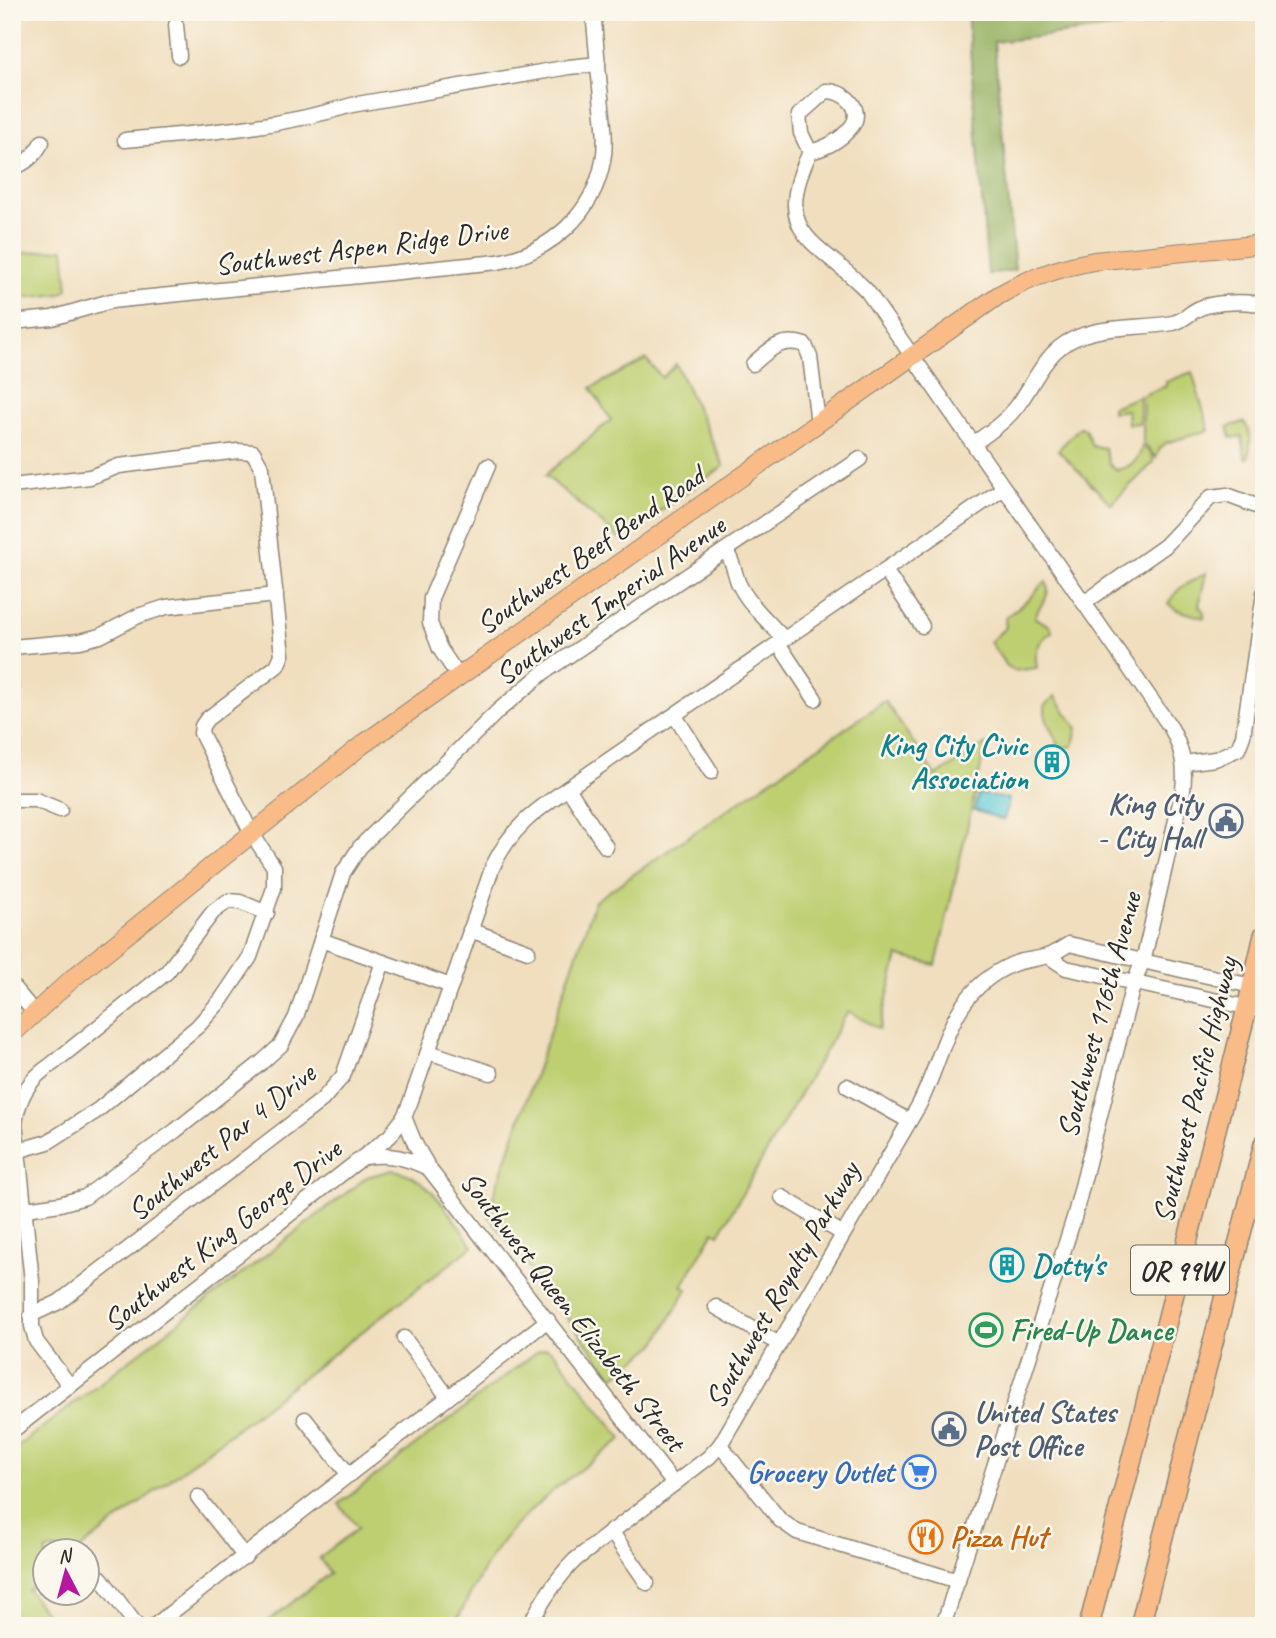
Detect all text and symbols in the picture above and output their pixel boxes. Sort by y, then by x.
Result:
street label: Southwest Aspen Ridge Drive [213,210,511,284]
street label: Southwest Beef Bend Road [469,455,715,643]
street label: Southwest Imperial Avenue [488,505,734,694]
place label: King City Civic Association [879,726,1030,798]
building icon: King City Civic Association [1033,743,1071,781]
place label: King City - City Hall [1097,785,1208,858]
public building icon: King City - City Hall [1207,802,1245,840]
street label: Southwest 116th Avenue [1048,886,1151,1142]
street label: Southwest Pacific Highway [1144,952,1247,1227]
street label: Southwest Par 4 Drive [119,1053,324,1229]
street label: Southwest King George Drive [95,1129,350,1340]
street label: Southwest Royalty Parkway [696,1153,869,1415]
street label: Southwest Queen Elizabeth Street [452,1163,696,1461]
building icon: Dotty's [988,1246,1026,1284]
place label: Dotty's [1032,1246,1108,1284]
road number: OR 99W [1131,1246,1229,1294]
sports icon: Fired-Up Dance [967,1311,1005,1349]
place label: Fired-Up Dance [1010,1311,1174,1349]
place label: United States Post Office [974,1393,1119,1465]
public building icon: United States Post Office [930,1410,968,1448]
place label: Grocery Outlet [747,1453,897,1491]
supermarket icon: Grocery Outlet [900,1453,938,1491]
restaurant icon: Pizza Hut [907,1518,945,1556]
place label: Pizza Hut [950,1518,1052,1556]
north arrow [32,1536,102,1606]
text: N [57,1543,75,1569]

